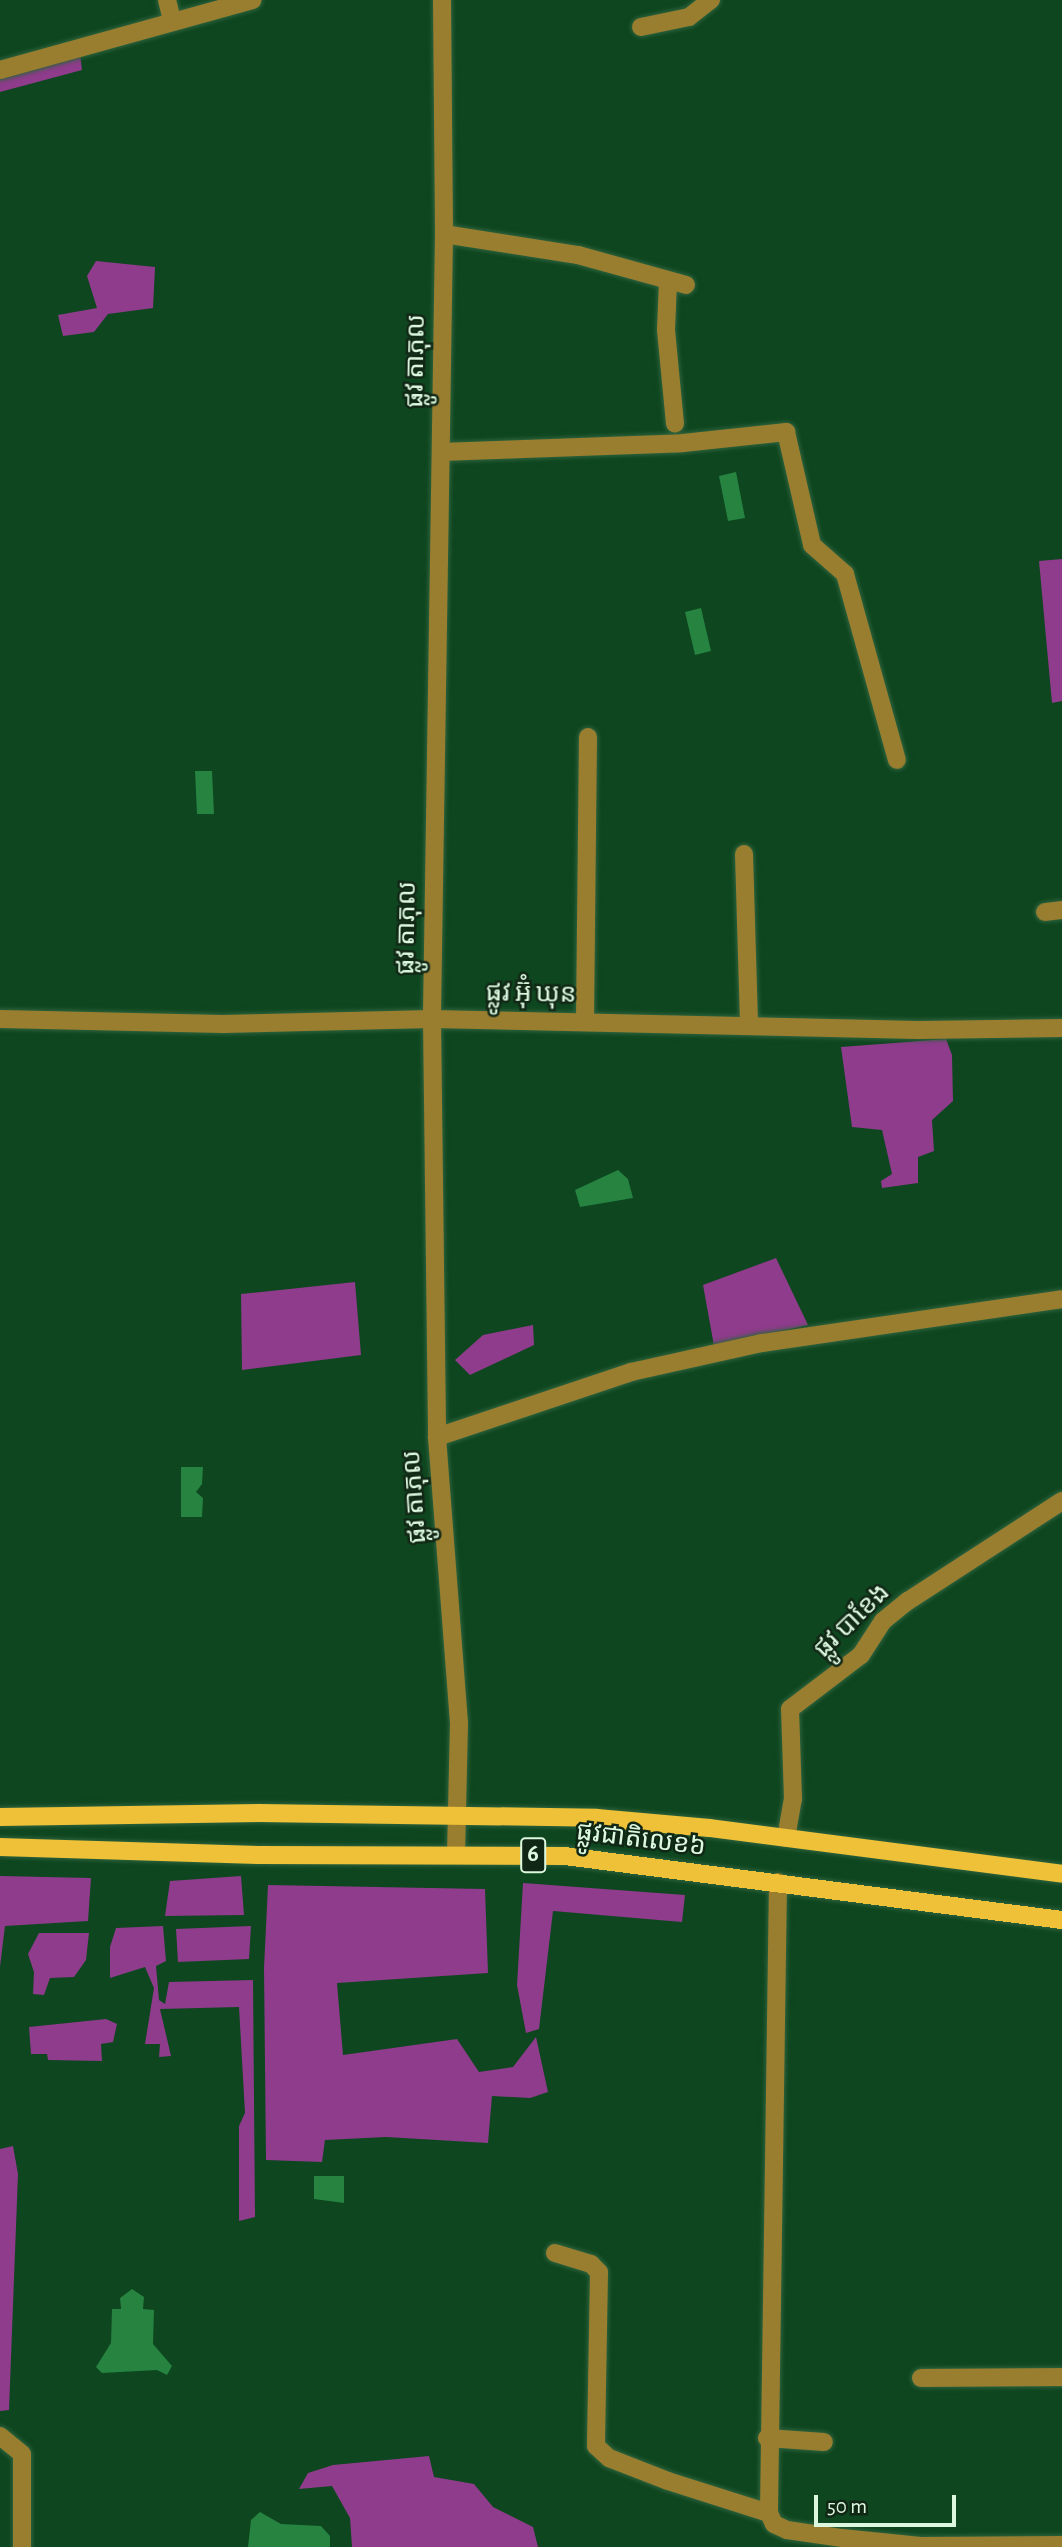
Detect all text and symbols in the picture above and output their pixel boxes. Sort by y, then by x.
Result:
street label: ផ្លូវ តាភុល [400,314,432,408]
street label: ផ្លូវ តាភុល [391,881,423,975]
street label: ផ្លូវ អ៊ុំ ឃុន [485,978,577,1010]
street label: ផ្លូវ តាភុល [396,1449,434,1545]
street label: ផ្លូវ បាខែង [807,1577,897,1665]
street label: ផ្លូវជាតិលេខ៦ [575,1817,707,1863]
road number: 6 [519,1834,547,1876]
scale bar [817,2480,959,2524]
text: 50 m [827,2496,867,2517]

